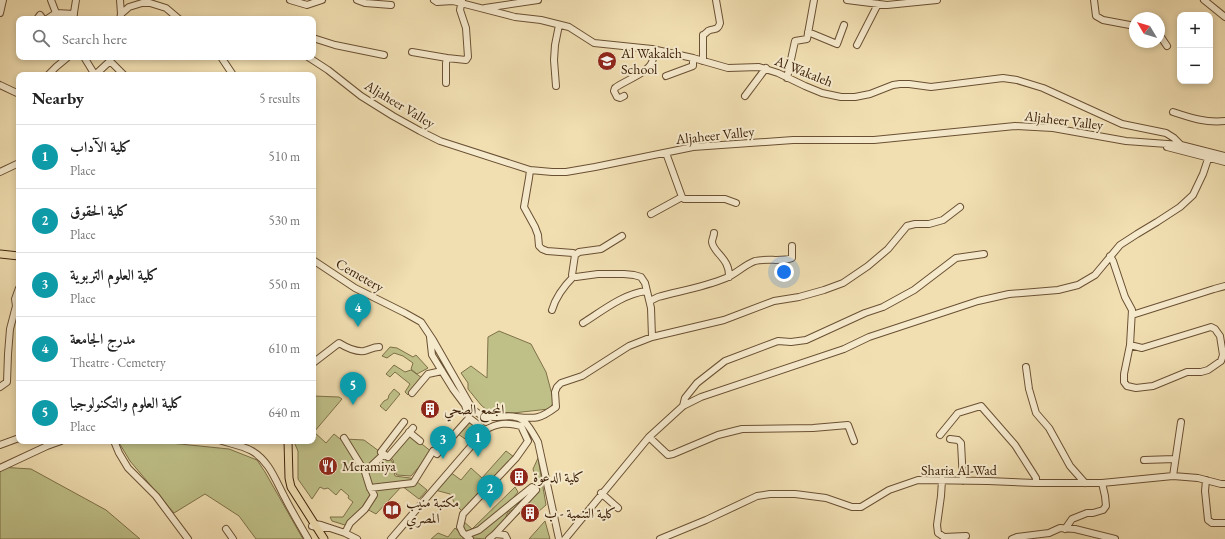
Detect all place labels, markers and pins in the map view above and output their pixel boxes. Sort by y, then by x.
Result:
place label: Al Wakaleh School [620,44,682,78]
school or university icon: Al Wakaleh School [596,50,618,72]
pin: 4 [345,294,371,327]
pin: 5 [340,372,366,405]
building icon: المجمع الصحي [419,398,441,420]
place label: المجمع الصحي [444,400,504,423]
pin: 1 [465,424,491,457]
pin: 3 [430,426,456,459]
restaurant icon: Meramiya [317,455,339,477]
place label: Meramiya [342,457,396,475]
building icon: كلية الدعوة [508,466,530,488]
place label: كلية الدعوة [533,468,584,486]
pin: 2 [477,475,503,508]
place label: مكتبة منيب المصري [406,493,459,530]
library icon: مكتبة منيب المصري [381,499,403,521]
building icon: كلية التنمية - ب [519,502,541,524]
place label: كلية التنمية - ب [544,504,616,522]

